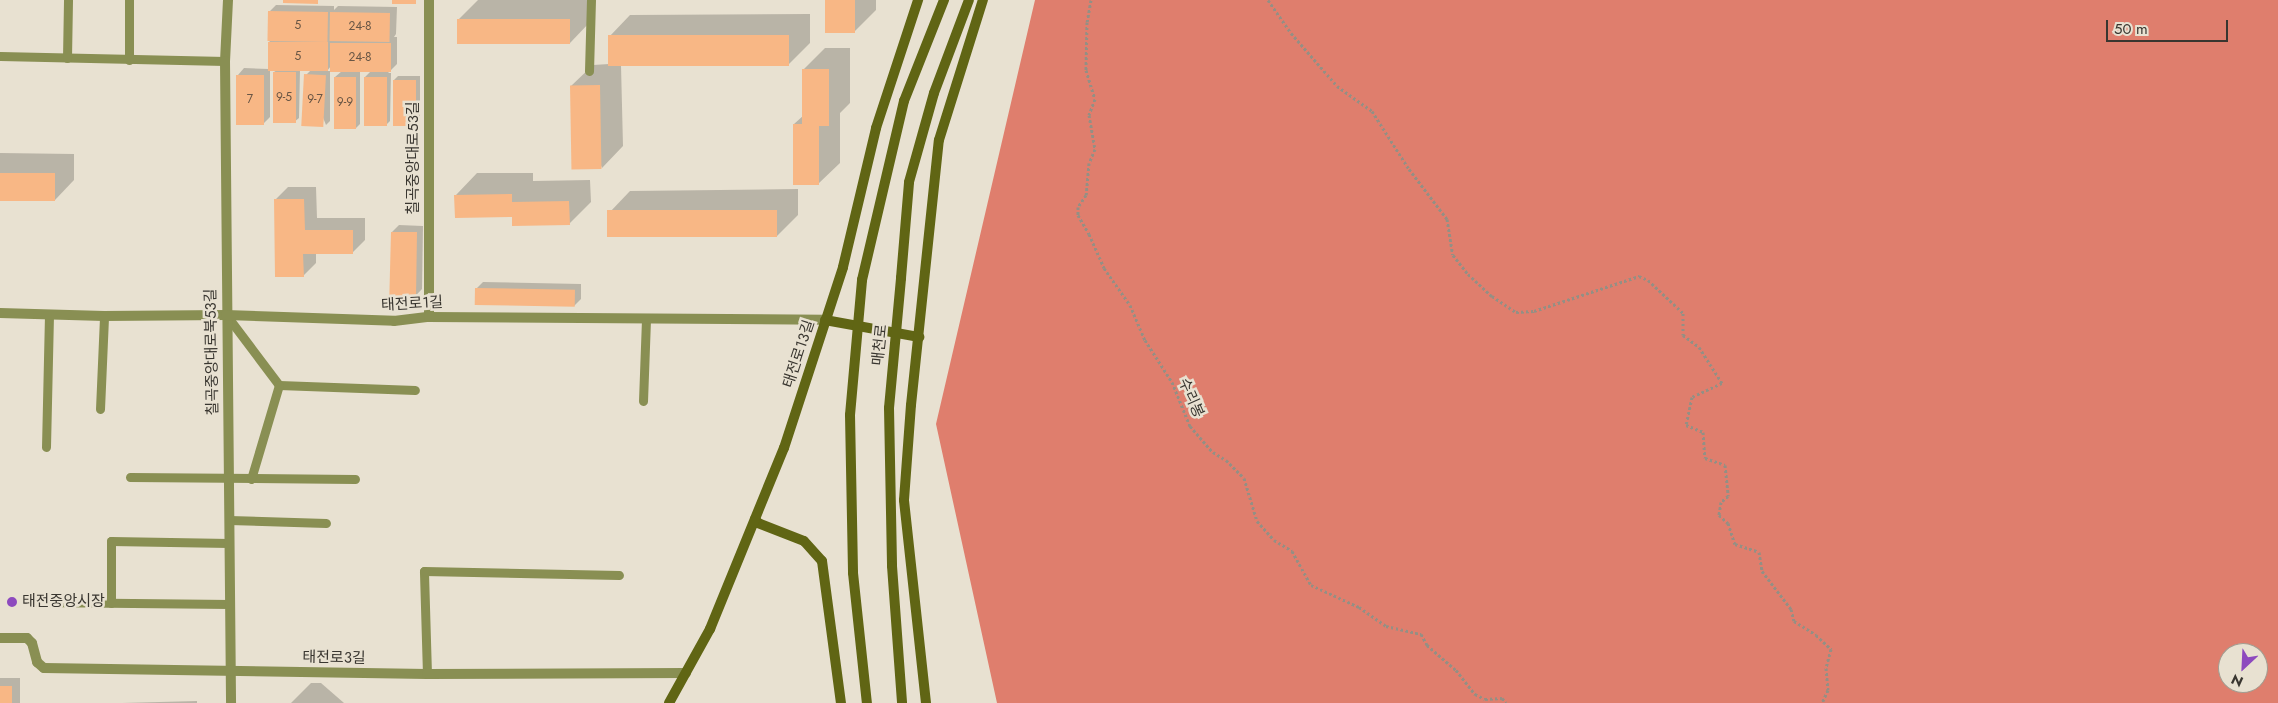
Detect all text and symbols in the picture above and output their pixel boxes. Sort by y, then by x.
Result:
scale bar [2108,10,2230,42]
text: 50 m [2114,18,2148,40]
house number: 5 [295,19,301,33]
house number: 24-8 [349,20,371,34]
house number: 5 [295,50,301,64]
house number: 24-8 [349,51,371,65]
house number: 9-5 [276,91,292,105]
house number: 7 [247,93,253,107]
house number: 9-7 [307,93,323,107]
house number: 9-9 [337,96,353,110]
street label: 칠곡중앙대로53길 [405,101,423,215]
street label: 칠곡중앙대로북53길 [202,288,222,416]
street label: 태전로1길 [381,293,443,315]
street label: 태전로13길 [780,318,818,390]
street label: 매천로 [869,323,891,367]
street label: 수리봉 [1174,375,1208,421]
place label: 태전중앙시장 [22,593,105,611]
marker: 태전중앙시장 [6,596,18,608]
north arrow [2218,643,2268,693]
street label: 태전로3길 [302,648,366,668]
text: N [2228,669,2246,692]

